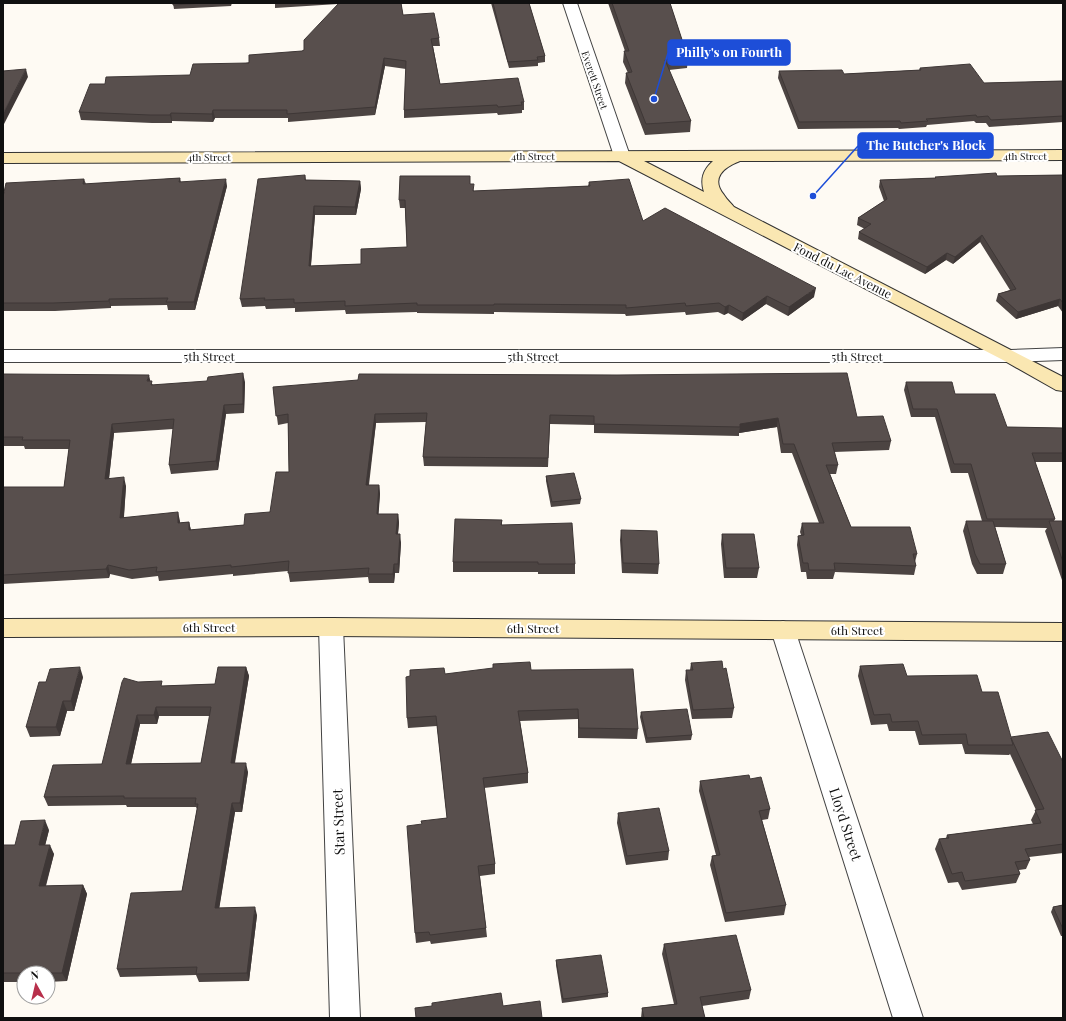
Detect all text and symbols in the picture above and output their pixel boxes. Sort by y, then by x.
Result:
callout: Philly's on Fourth [668,40,790,65]
text: Philly's on Fourth [676,43,782,60]
street label: Everett Street [578,49,612,112]
callout: The Butcher's Block [858,133,993,158]
text: The Butcher's Block [866,136,986,153]
street label: 4th Street [511,149,555,163]
street label: 4th Street [1003,149,1047,163]
street label: 4th Street [187,150,231,164]
street label: Fond du Lac Avenue [791,238,895,302]
street label: 5th Street [183,348,235,364]
street label: 5th Street [507,348,559,364]
street label: 5th Street [831,348,883,364]
street label: 6th Street [183,619,236,635]
street label: 6th Street [507,620,560,636]
street label: 6th Street [831,622,884,638]
street label: Lloyd Street [825,785,867,864]
street label: Star Street [327,787,349,856]
north arrow [16,965,56,1005]
text: N [30,967,40,983]

